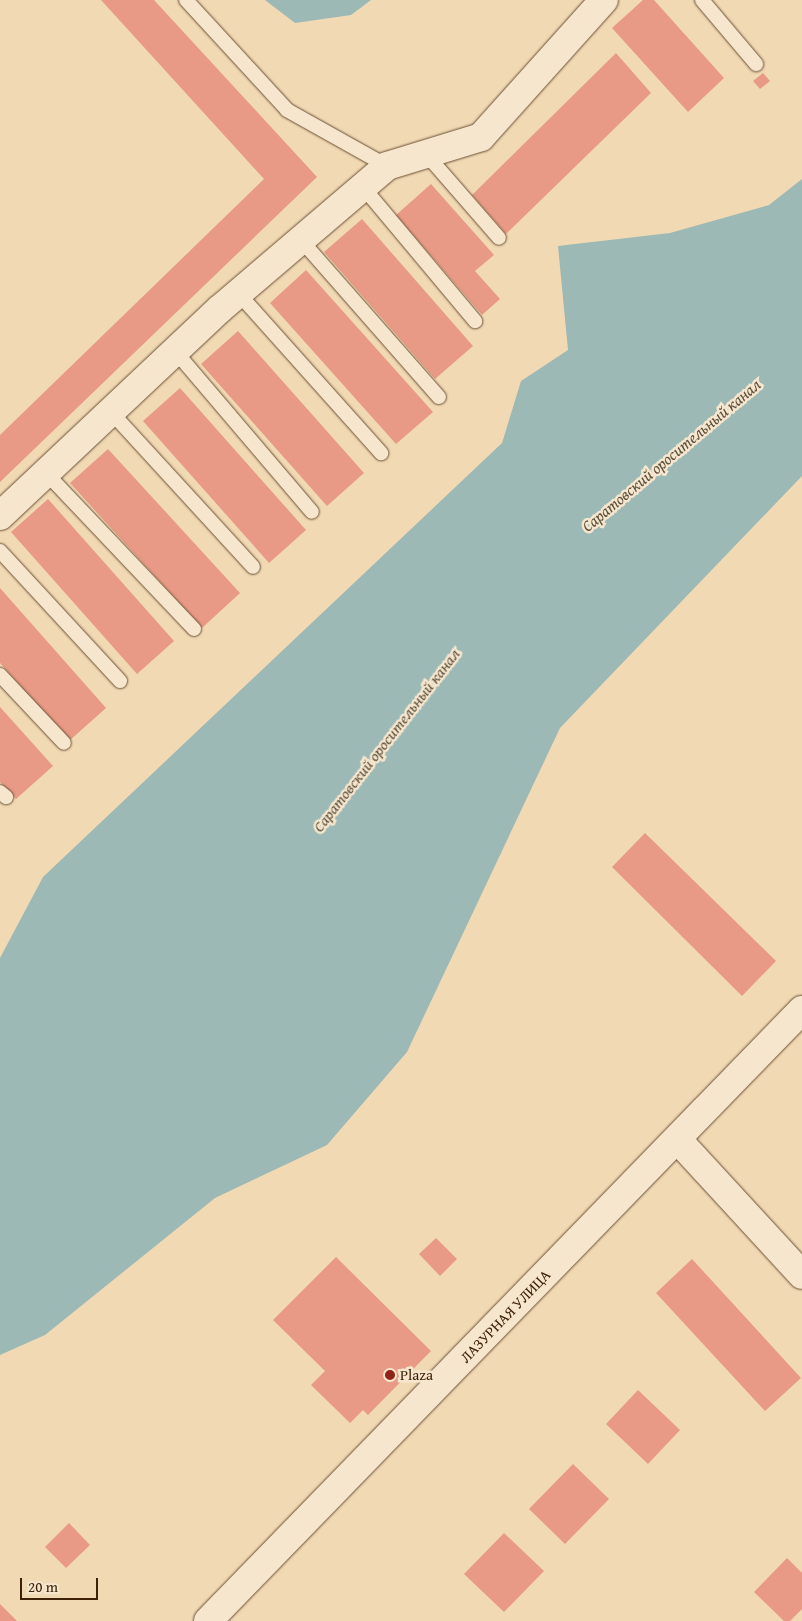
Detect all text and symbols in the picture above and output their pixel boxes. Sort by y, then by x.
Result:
water label: Саратовский оросительный канал [578,375,764,535]
water label: Саратовский оросительный канал [308,645,464,835]
street label: ЛАЗУРНАЯ УЛИЦА [456,1266,554,1366]
place label: Plaza [400,1366,433,1384]
marker: Plaza [384,1369,396,1381]
scale bar [22,1568,100,1600]
text: 20 m [28,1576,58,1597]

